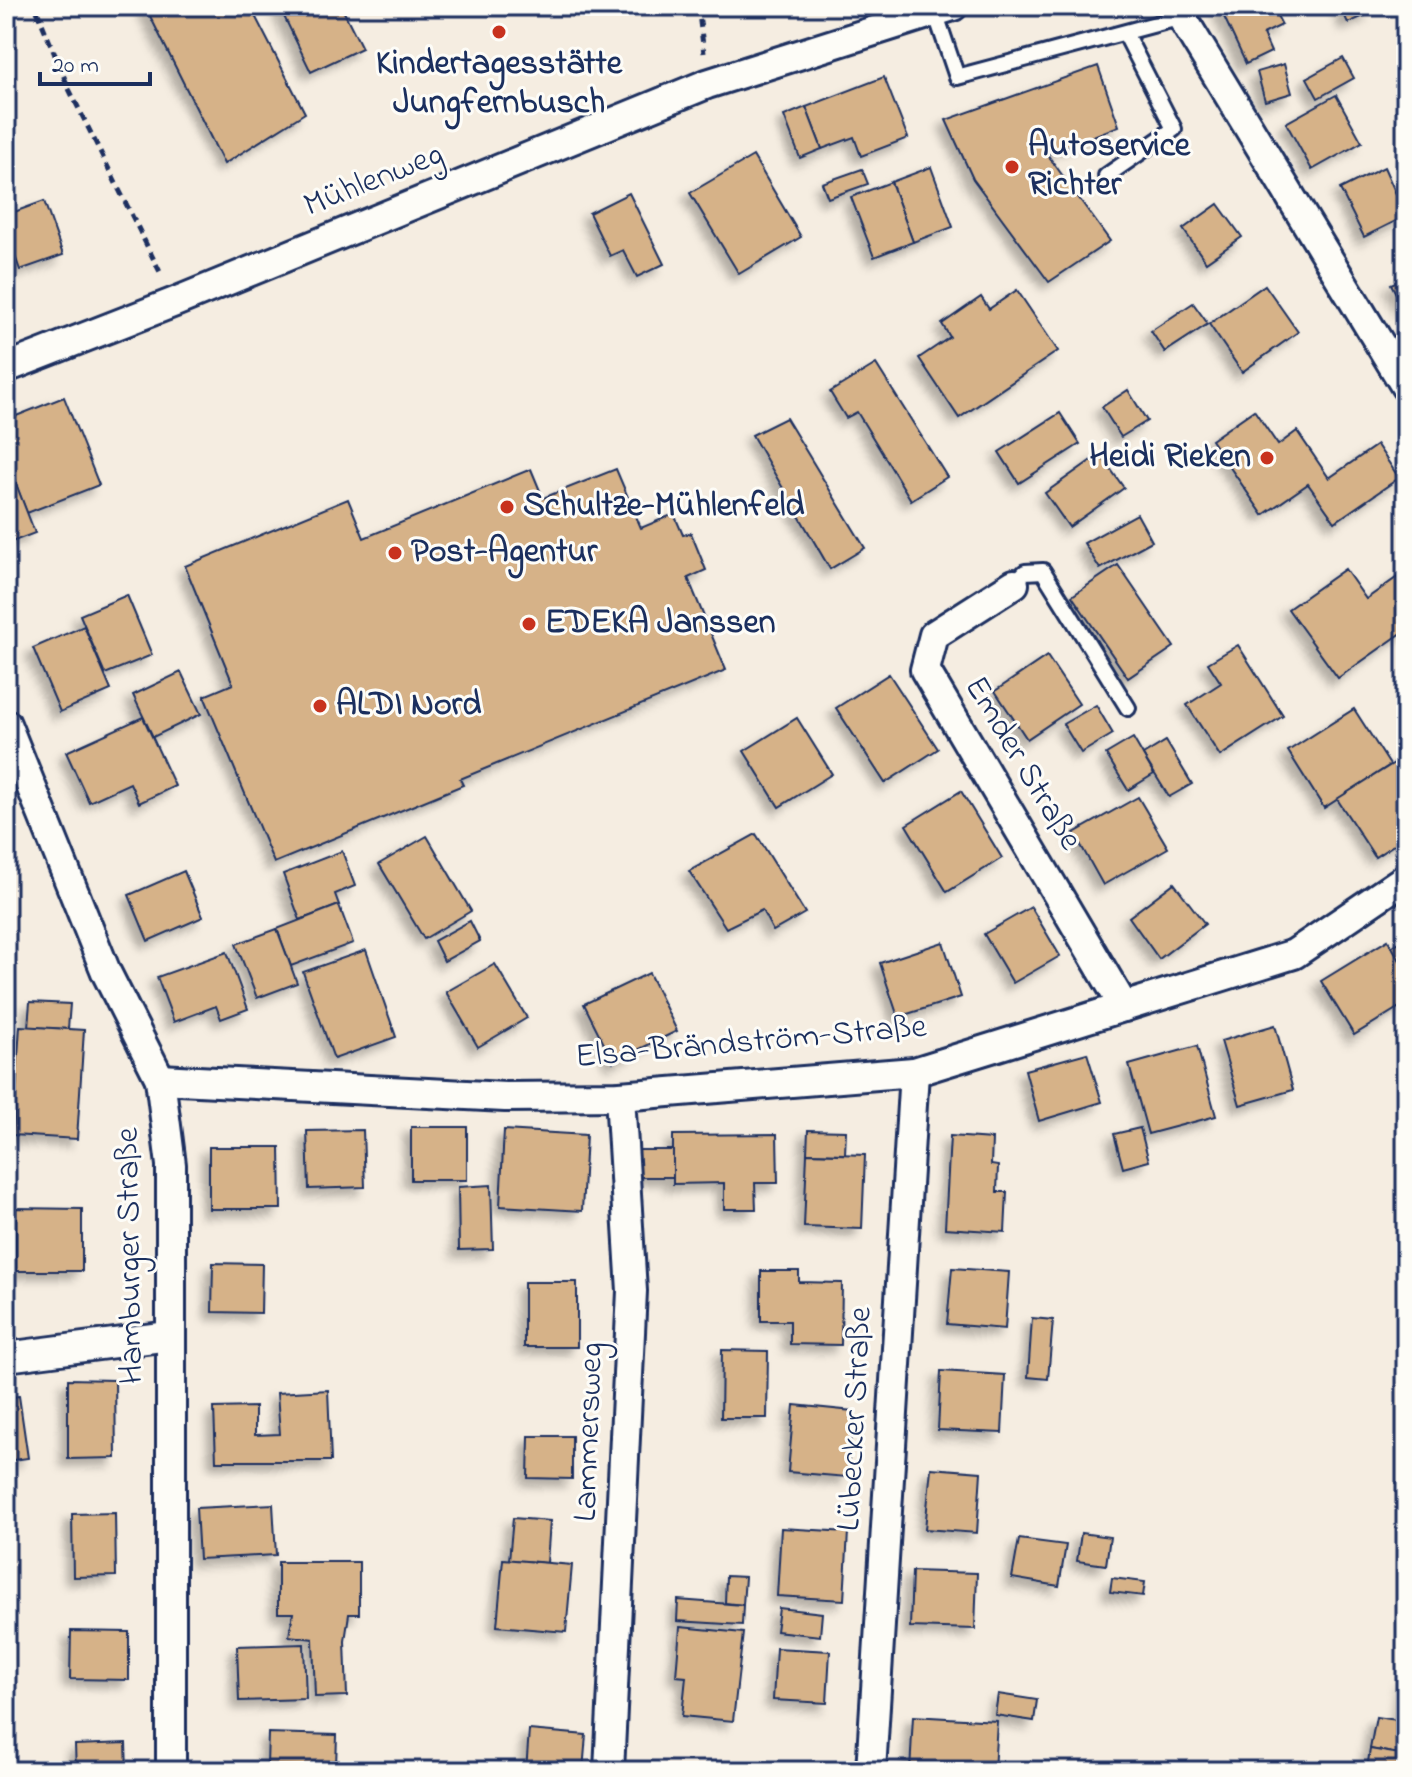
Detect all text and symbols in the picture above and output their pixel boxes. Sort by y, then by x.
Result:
marker: Kindertagesstätte Jungfernbusch [490,23,508,41]
scale bar [40,36,150,86]
place label: Kindertagesstätte Jungfernbusch [376,40,623,130]
text: 20 m [52,49,99,84]
place label: Autoservice Richter [1028,122,1191,211]
street label: Mühlenweg [297,130,451,232]
marker: Autoservice Richter [1003,158,1021,176]
place label: Heidi Rieken [1089,433,1251,483]
marker: Heidi Rieken [1258,449,1276,467]
place label: Schultze-Mühlenfeld [523,482,804,532]
marker: Schultze-Mühlenfeld [498,498,516,516]
place label: Post-Agentur [411,528,599,579]
marker: Post-Agentur [386,544,404,562]
place label: EDEKA Janssen [545,599,775,649]
marker: EDEKA Janssen [520,615,538,633]
street label: Emder Straße [950,667,1094,861]
place label: ALDI Nord [336,681,481,731]
marker: ALDI Nord [311,697,329,715]
street label: Elsa-Brändström-Straße [573,1003,930,1083]
street label: Hamburger Straße [104,1126,158,1385]
street label: Lübecker Straße [825,1305,887,1532]
street label: Lammersweg [562,1341,618,1523]

